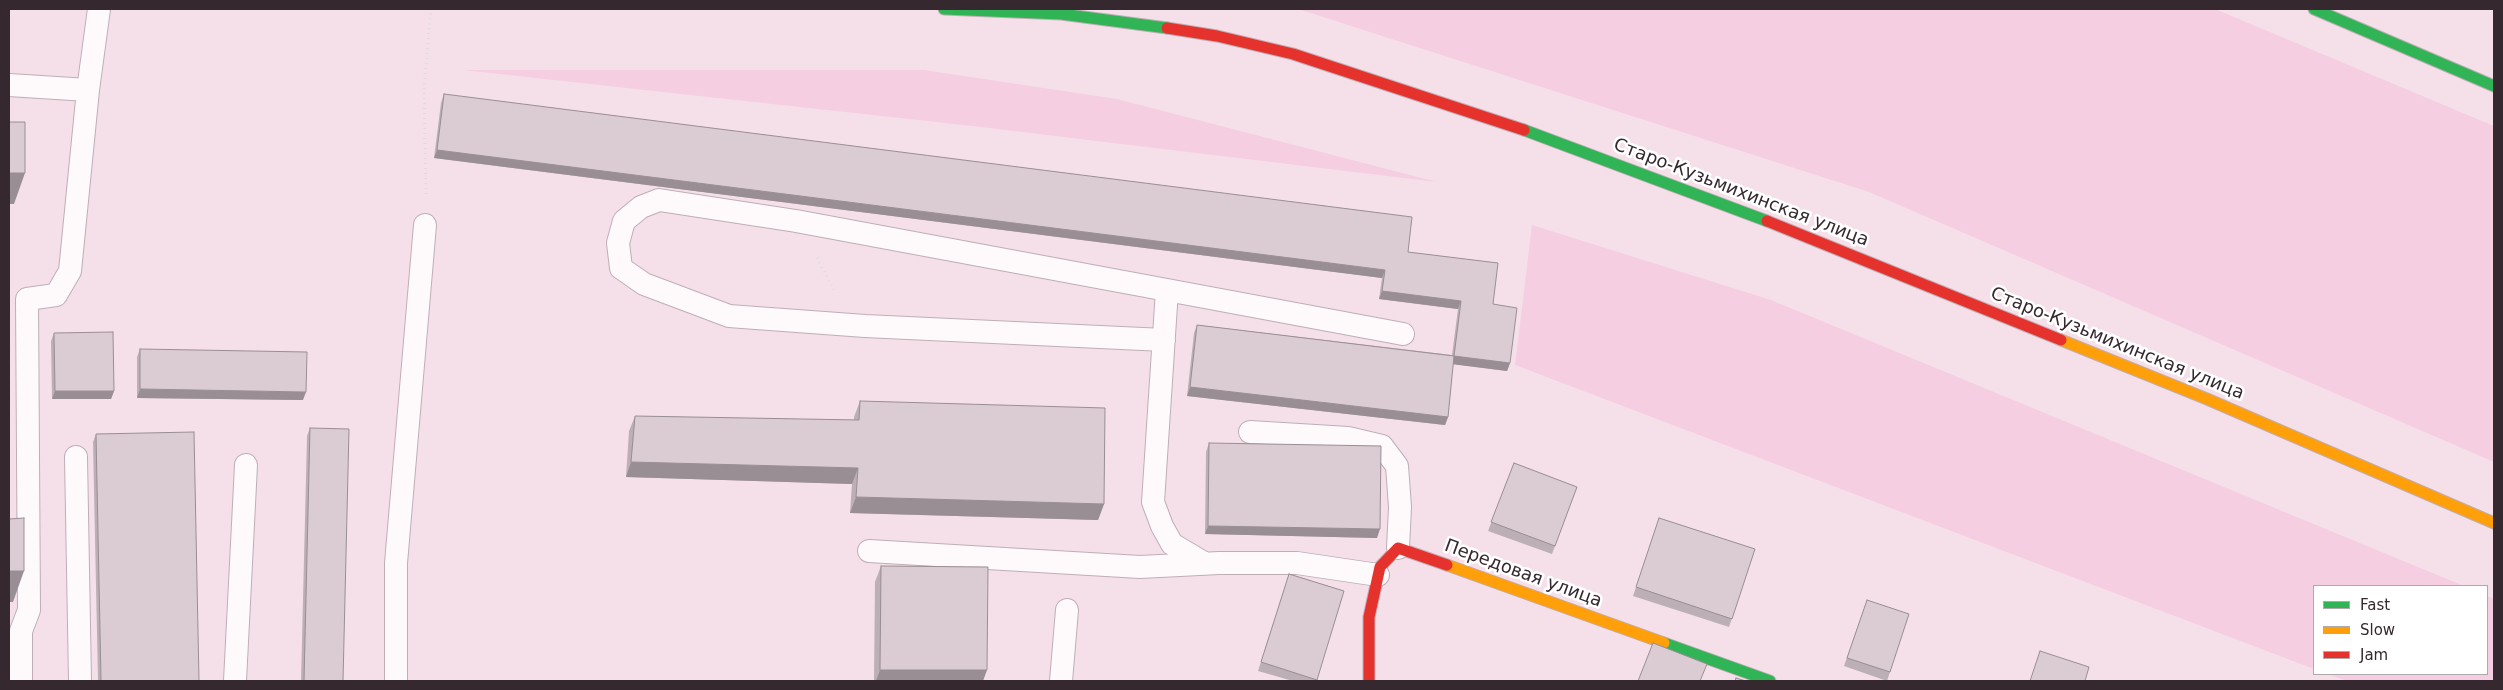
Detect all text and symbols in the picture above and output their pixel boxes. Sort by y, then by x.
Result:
street label: Старо-Кузьмихинская улица [1610,134,1872,252]
street label: Старо-Кузьмихинская улица [1987,283,2247,405]
street label: Передовая улица [1441,535,1605,613]
legend [2313,585,2488,675]
text: Fast [2360,596,2390,614]
text: Slow [2360,621,2395,639]
text: Jam [2360,646,2388,664]

